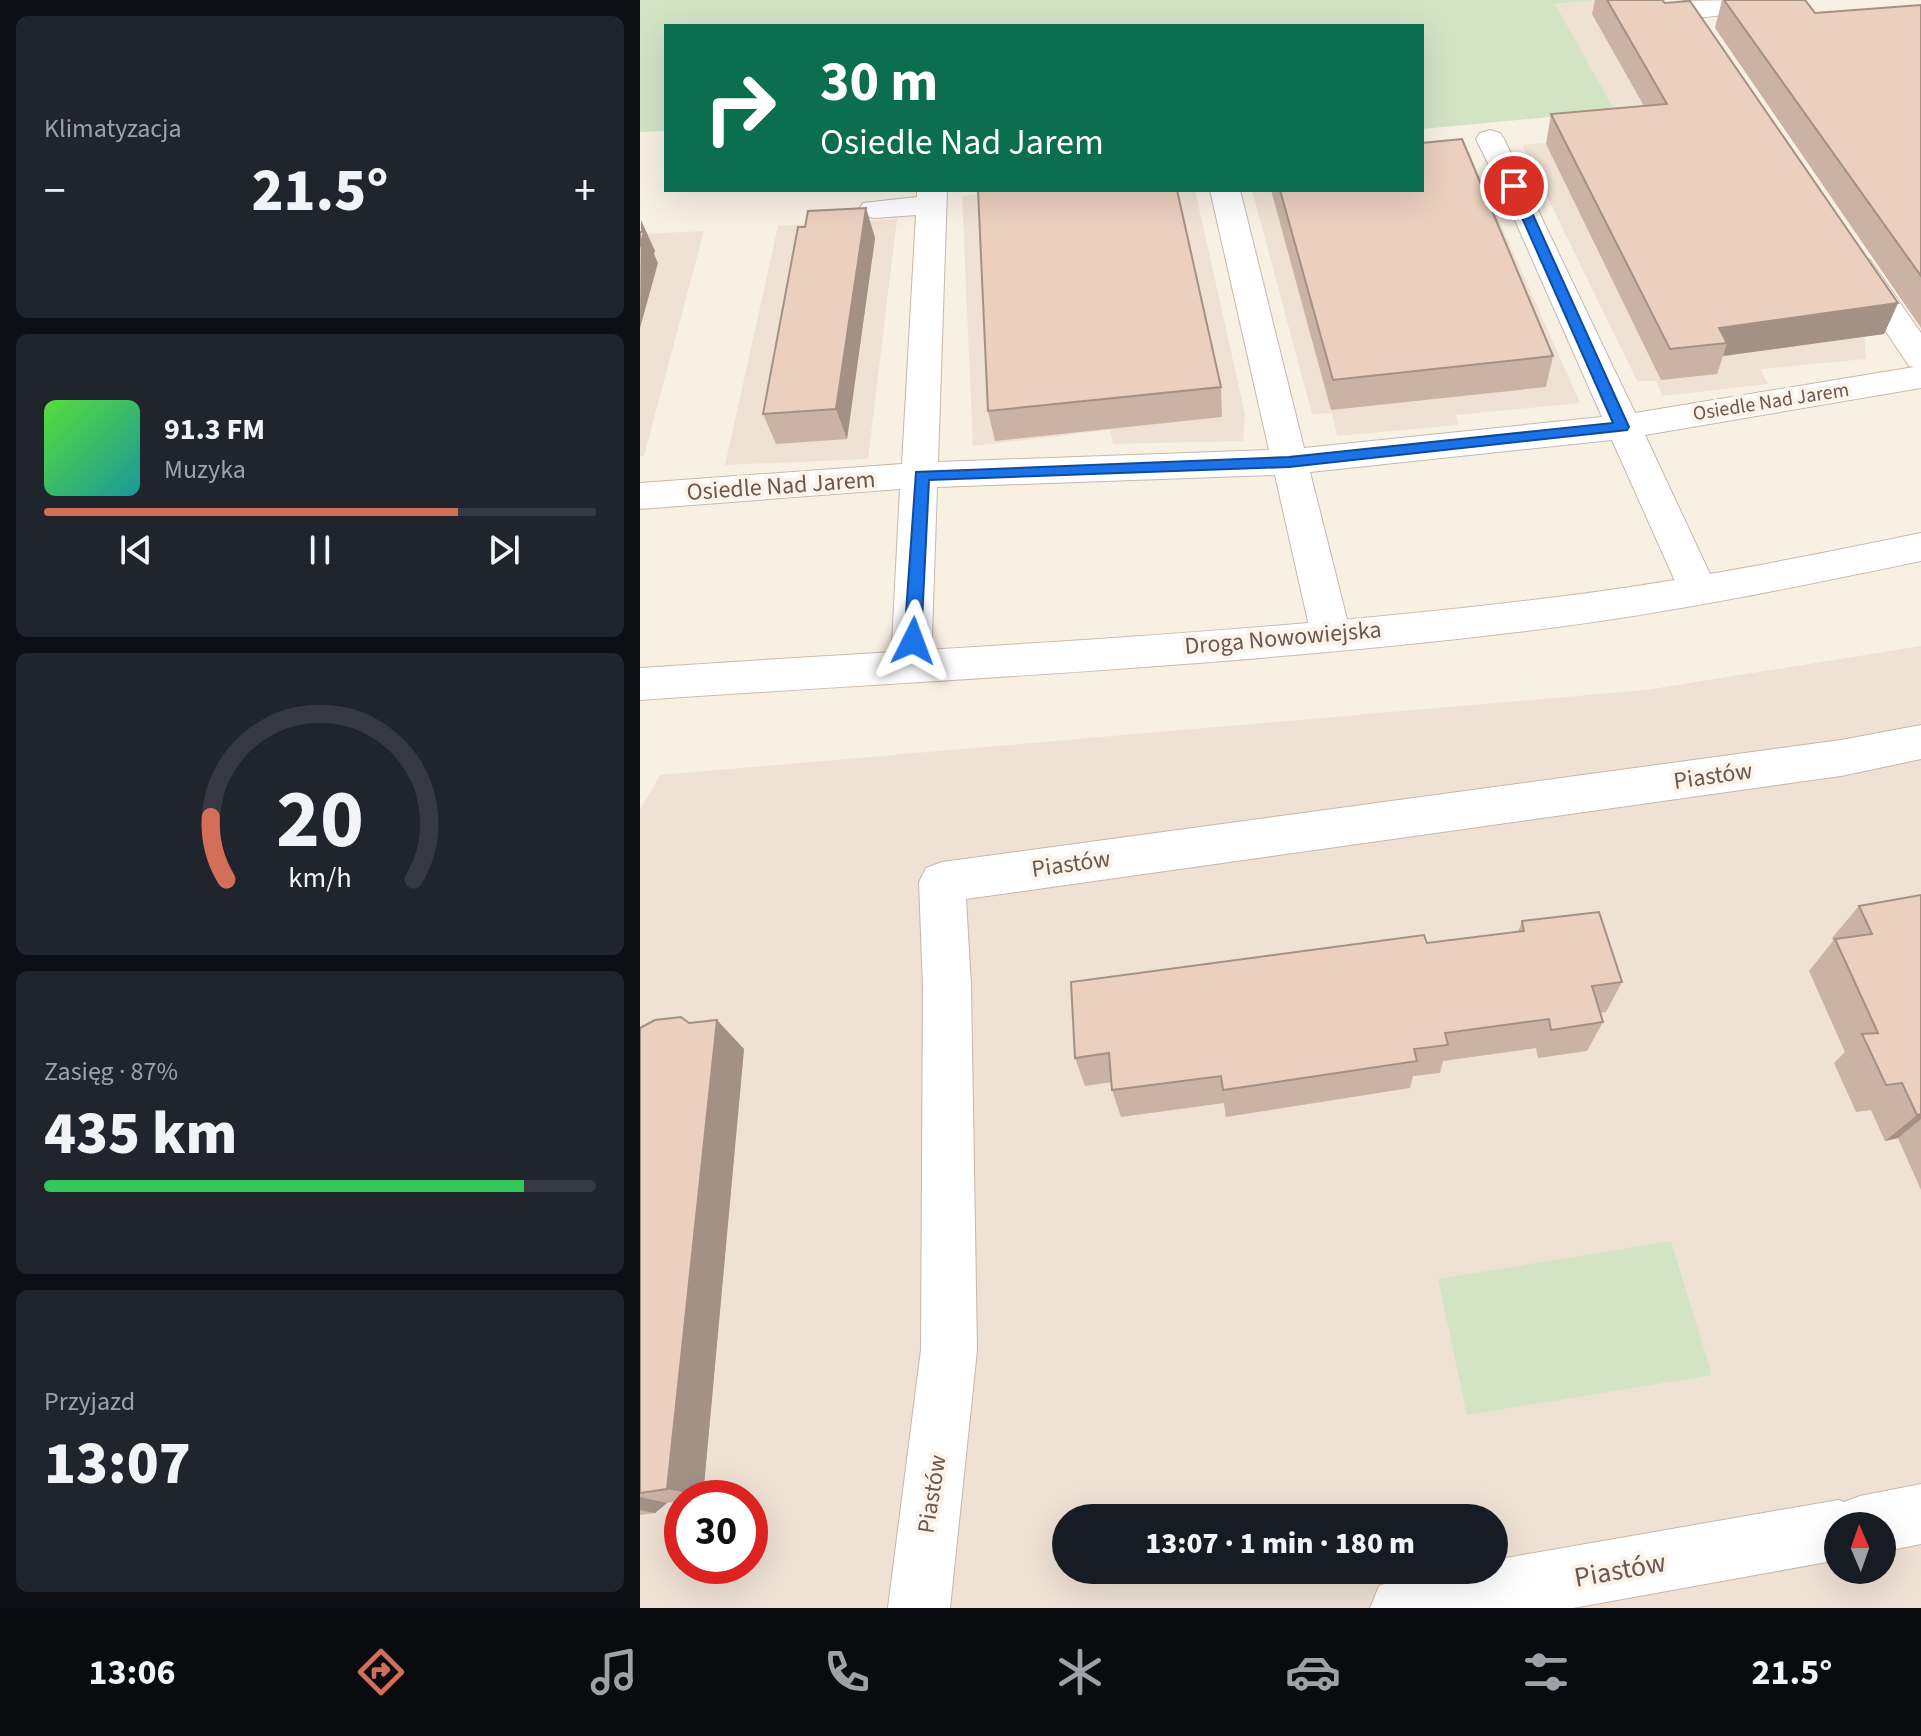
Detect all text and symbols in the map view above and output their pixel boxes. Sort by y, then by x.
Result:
text: 30 m [820,43,938,122]
icon: right [688,56,792,160]
text: Klimatyzacja [44,110,182,147]
text: Osiedle Nad Jarem [820,117,1104,168]
text: 21.5° [252,149,388,234]
pin [1480,152,1548,220]
text: − [44,160,66,223]
text: + [574,160,596,223]
icon: arrive [1492,164,1536,208]
street label: Osiedle Nad Jarem [1691,376,1851,428]
text: 91.3 FM [164,408,265,451]
text: Muzyka [164,451,246,488]
street label: Osiedle Nad Jarem [685,462,877,510]
icon: previous [114,528,158,572]
icon: pause [298,528,342,572]
icon: next [482,528,526,572]
position arrow [871,599,955,683]
street label: Droga Nowowiejska [1183,612,1383,664]
street label: Piastów [1671,753,1755,799]
text: 20 [276,761,364,879]
street label: Piastów [1029,841,1113,887]
text: km/h [288,858,352,898]
text: Zasięg · 87% [44,1053,178,1090]
text: 435 km [44,1092,237,1177]
text: Przyjazd [44,1383,135,1420]
text: 13:07 [44,1422,191,1507]
street label: Piastów [909,1452,955,1536]
speed limit sign: 30 [664,1480,768,1584]
north arrow [1824,1512,1896,1584]
map controls [1824,1512,1896,1584]
text: 13:07 · 1 min · 180 m [1145,1522,1415,1565]
street label: Piastów [1571,1542,1669,1598]
icon: directions [353,1644,409,1700]
icon: music [586,1644,642,1700]
icon: phone [819,1644,875,1700]
icon: climate [1052,1644,1108,1700]
icon: car [1285,1644,1341,1700]
icon: filters [1518,1644,1574,1700]
text: 13:06 [89,1647,175,1698]
text: 21.5° [1751,1647,1832,1698]

